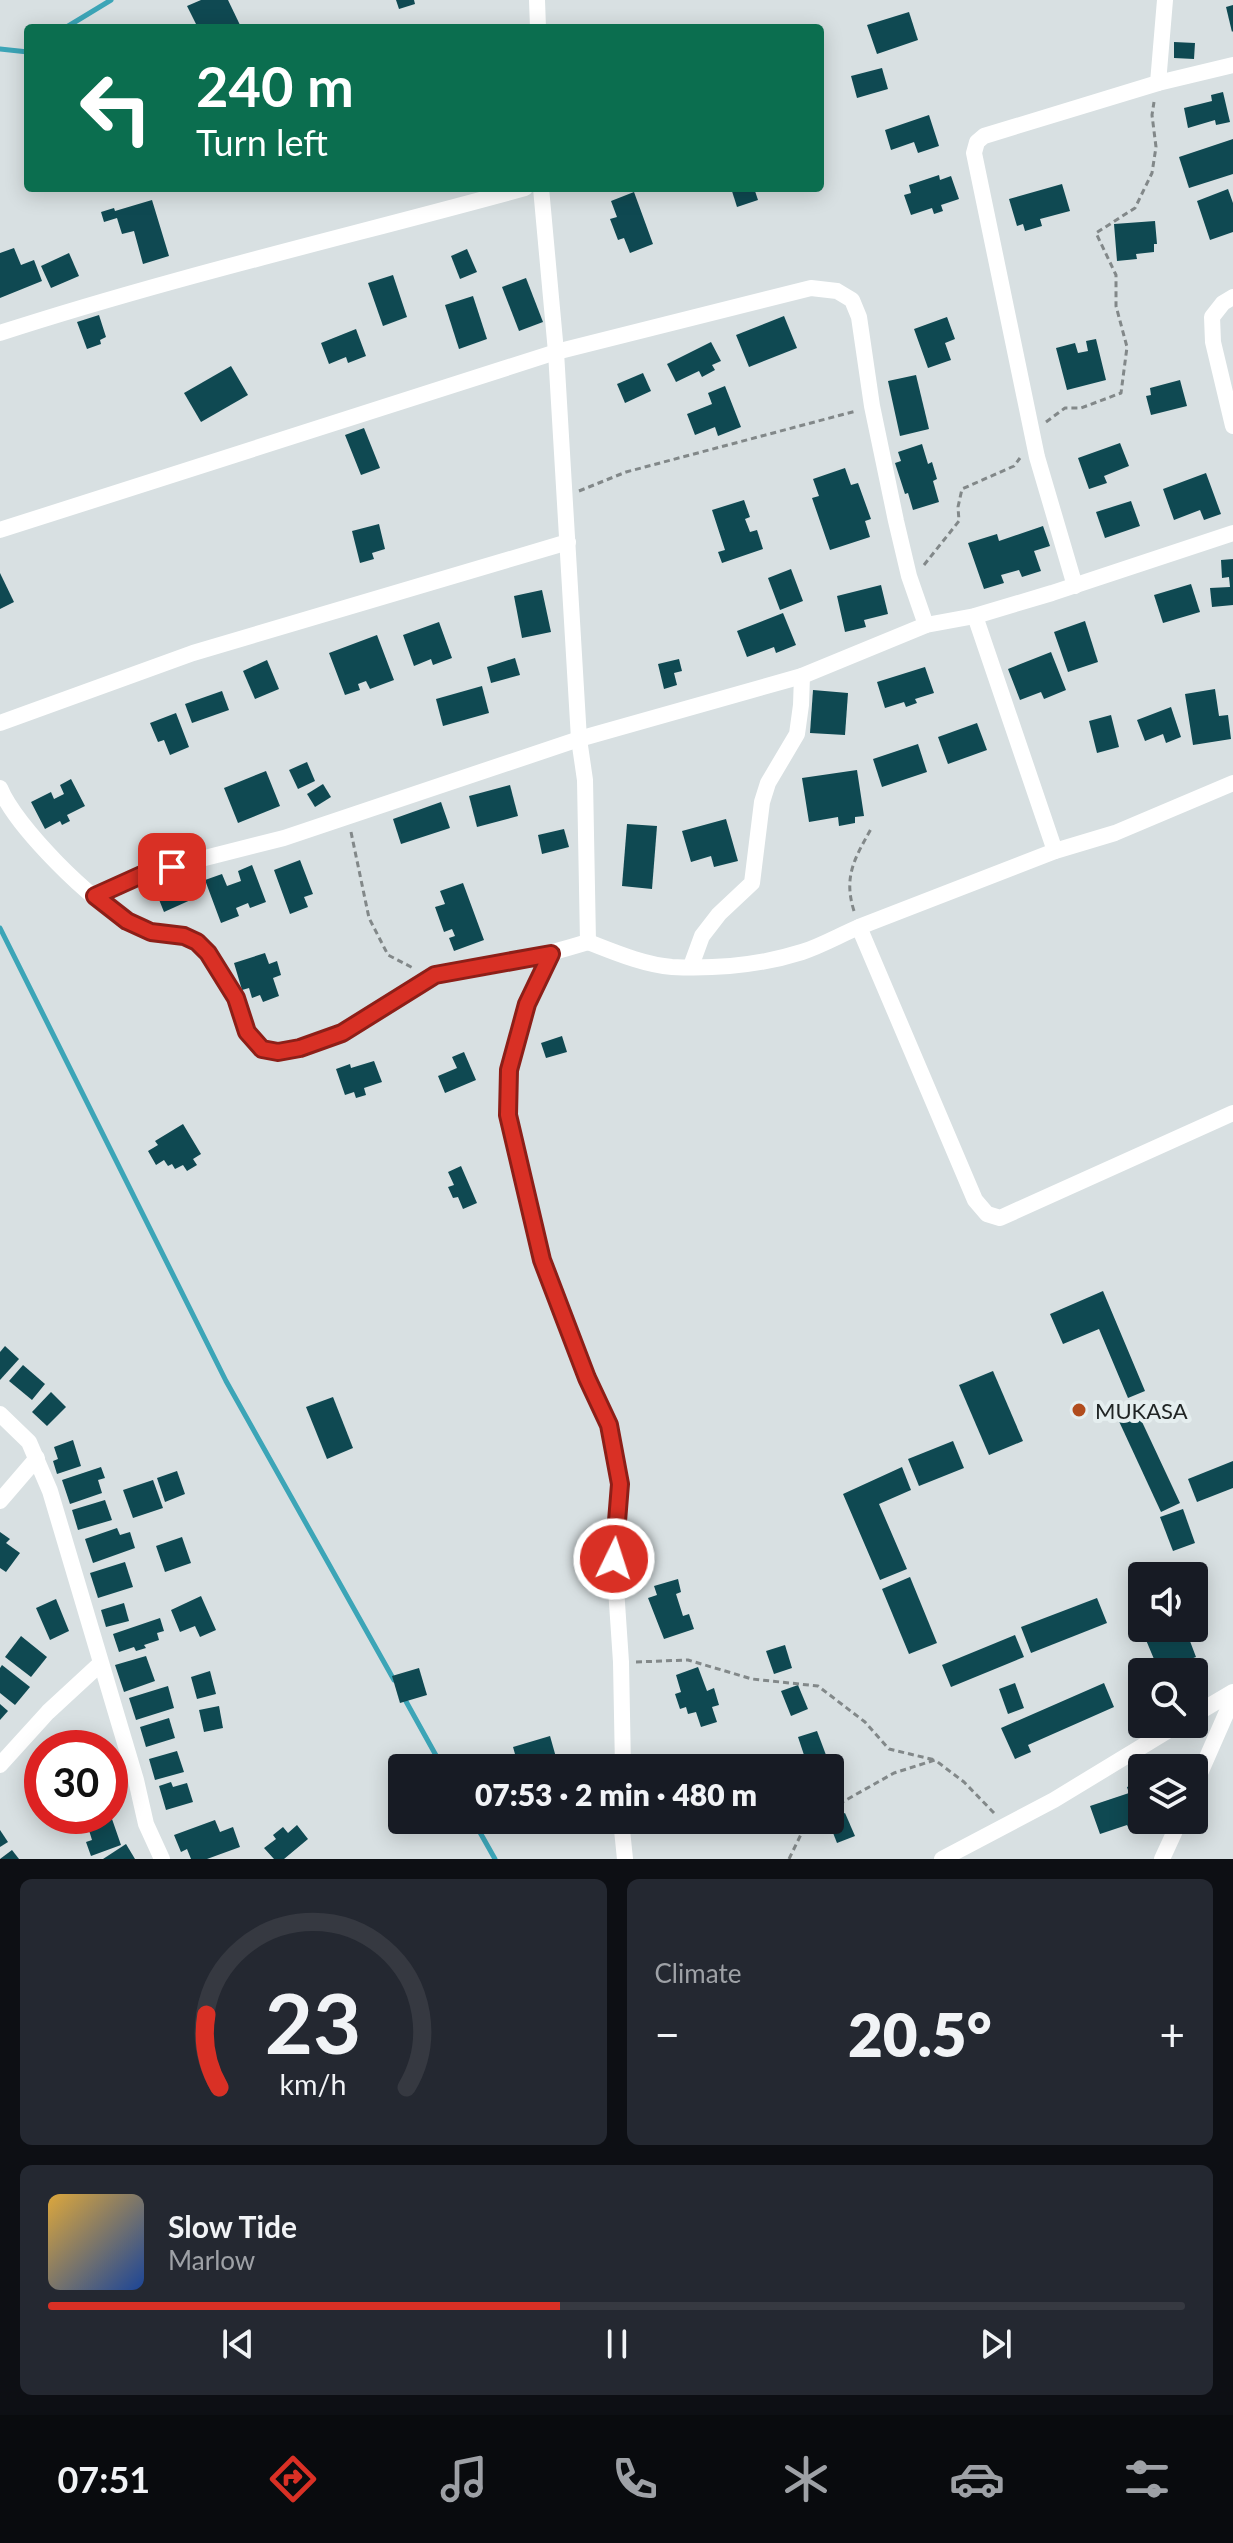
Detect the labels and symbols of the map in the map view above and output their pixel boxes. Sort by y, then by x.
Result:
pin [138,833,206,901]
place label: MUKASA [1095,1397,1188,1424]
marker: MUKASA [1070,1401,1088,1419]
position arrow [572,1517,656,1601]
speed limit sign: 30 [24,1730,128,1834]

